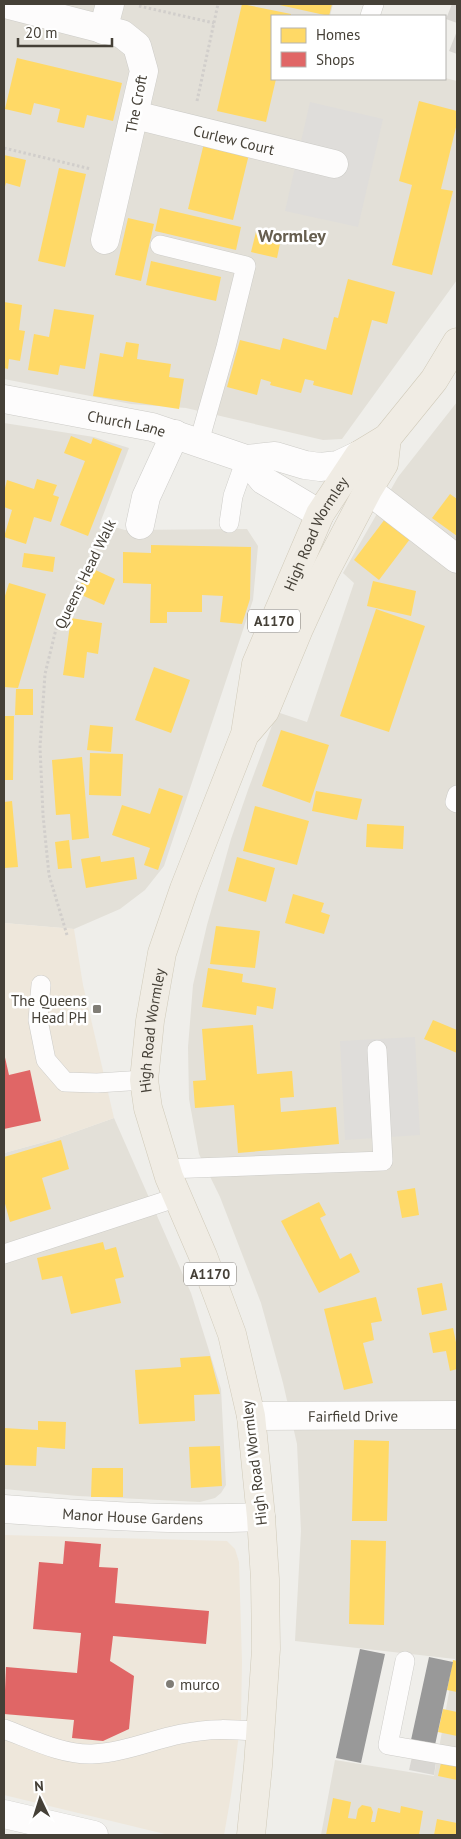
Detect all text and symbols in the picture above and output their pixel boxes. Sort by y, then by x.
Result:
scale bar [18,15,111,47]
legend [271,15,446,80]
text: 20 m [25,23,58,42]
text: Homes [316,25,360,44]
text: Shops [316,50,355,69]
street label: The Croft [121,73,151,135]
street label: Curlew Court [192,120,277,159]
district label: Wormley [258,224,326,247]
street label: Church Lane [86,405,169,441]
street label: High Road Wormley [279,473,352,594]
street label: Queens Head Walk [50,515,120,632]
road number: A1170 [248,610,300,632]
street label: High Road Wormley [134,967,169,1094]
place label: The Queens Head PH [11,991,87,1027]
marker: The Queens Head PH [91,1003,103,1015]
road number: A1170 [184,1262,236,1286]
street label: High Road Wormley [237,1399,271,1527]
street label: Fairfield Drive [308,1406,398,1425]
street label: Manor House Gardens [62,1504,203,1528]
place label: murco [180,1675,220,1694]
marker: murco [164,1678,176,1690]
north arrow [15,1774,65,1824]
text: N [34,1777,44,1795]

